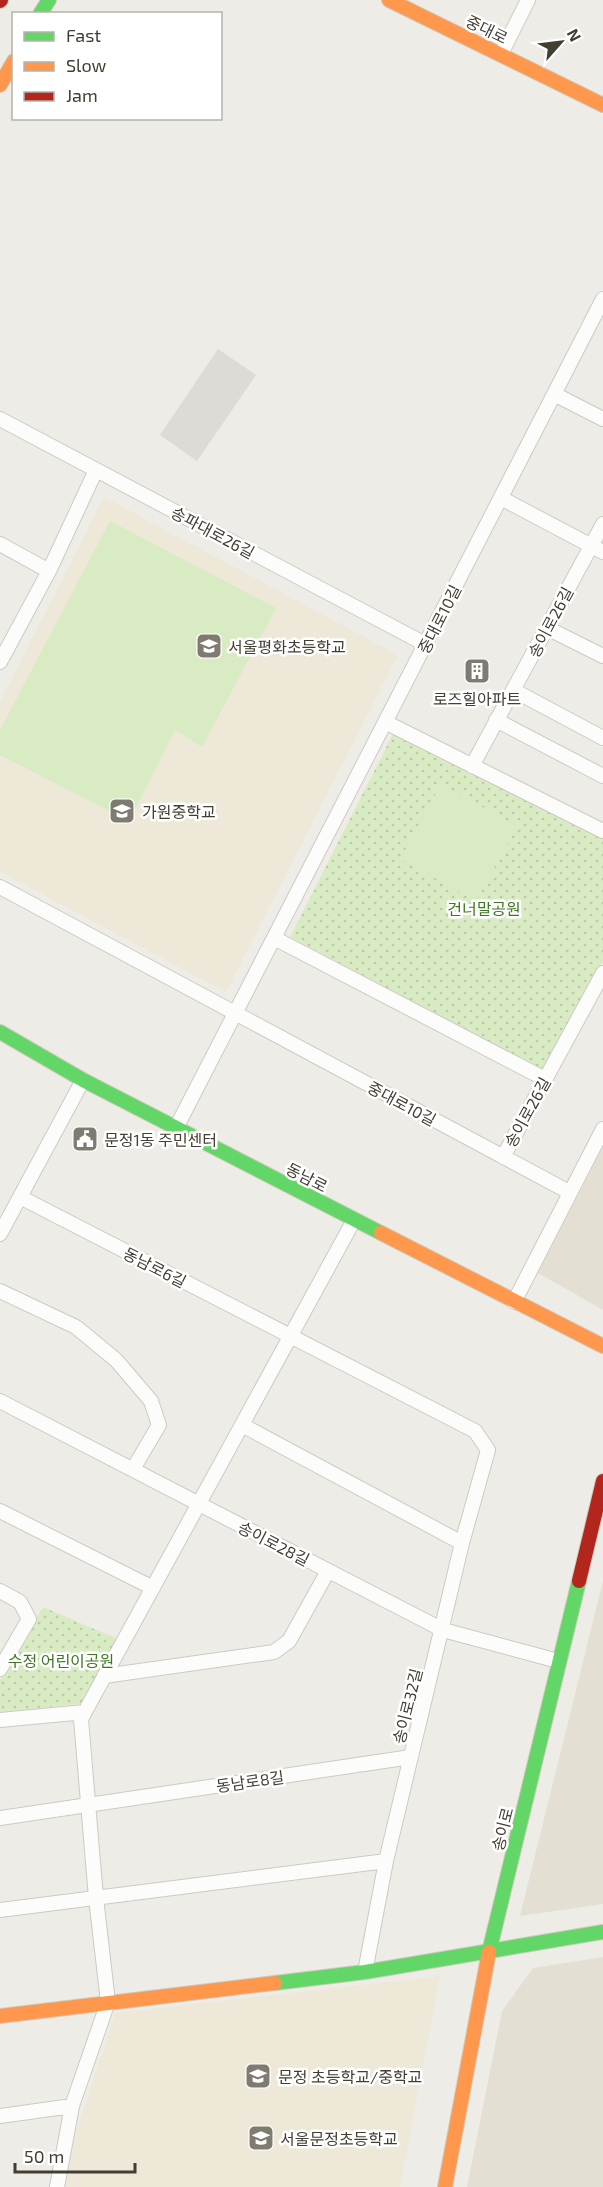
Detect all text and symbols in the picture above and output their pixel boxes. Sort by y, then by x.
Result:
street label: 중대로 [463,11,511,47]
legend [12,12,222,120]
north arrow [531,12,591,72]
text: Fast [66,24,101,46]
text: N [564,25,586,44]
text: Slow [66,54,107,76]
text: Jam [66,84,98,106]
street label: 송파대로26길 [168,502,258,562]
street label: 중대로10길 [414,581,464,657]
street label: 송이로26길 [524,584,576,660]
school or university icon: 서울평화초등학교 [194,631,224,661]
place label: 서울평화초등학교 [228,637,346,656]
building icon: 로즈힐아파트 [462,656,492,686]
place label: 로즈힐아파트 [433,689,521,708]
school or university icon: 가원중학교 [107,796,137,826]
place label: 가원중학교 [142,802,216,821]
park label: 건너말공원 [447,899,521,918]
street label: 송이로26길 [500,1074,554,1150]
street label: 중대로10길 [364,1077,440,1129]
public building icon: 문정1동 주민센터 [70,1124,100,1154]
place label: 문정1동 주민센터 [104,1130,217,1149]
street label: 동남로 [283,1159,331,1196]
street label: 동남로6길 [120,1243,190,1291]
street label: 송이로28길 [235,1517,313,1569]
park label: 수정 어린이공원 [8,1651,114,1670]
street label: 송이로32길 [388,1666,426,1746]
street label: 동남로8길 [215,1767,285,1795]
street label: 송이로 [487,1805,517,1853]
school or university icon: 문정 초등학교/중학교 [243,2061,273,2091]
place label: 문정 초등학교/중학교 [278,2067,422,2086]
school or university icon: 서울문정초등학교 [246,2123,276,2153]
place label: 서울문정초등학교 [280,2129,398,2148]
scale bar [15,2136,135,2174]
text: 50 m [24,2145,64,2167]

